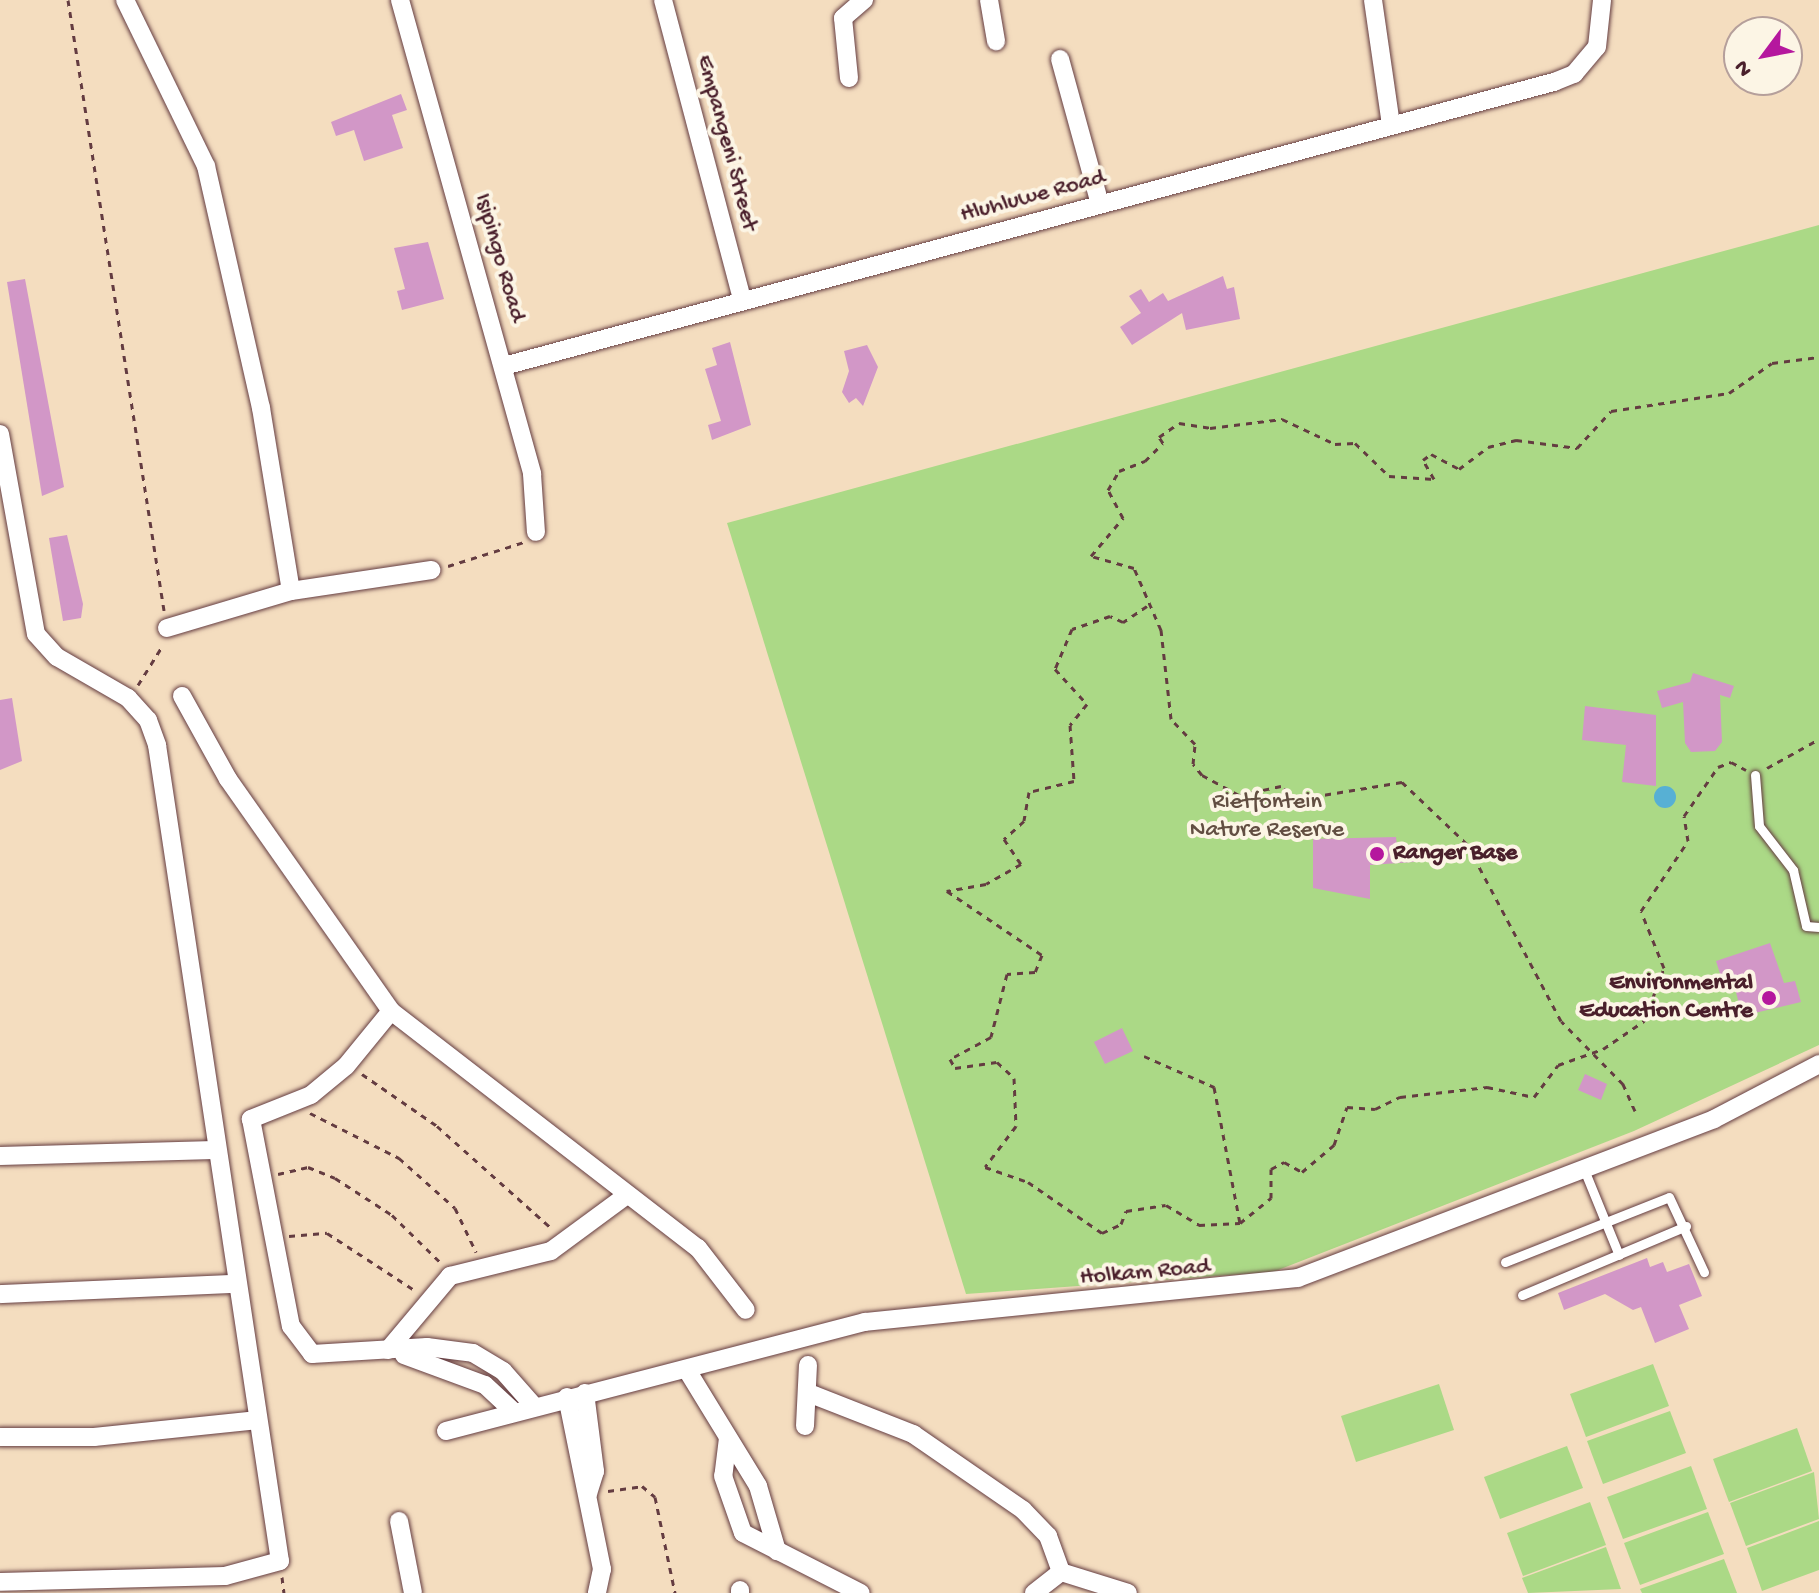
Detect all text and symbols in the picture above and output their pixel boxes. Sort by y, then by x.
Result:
north arrow [1723,16,1803,96]
street label: Empangeni Street [689,52,763,234]
text: N [1730,55,1759,81]
street label: Hluhluwe Road [957,164,1109,230]
street label: Isipingo Road [467,190,531,326]
park label: Rietfontein Nature Reserve [1190,789,1344,845]
place label: Ranger Base [1393,840,1517,868]
marker: Ranger Base [1368,845,1386,863]
place label: Environmental Education Centre [1579,970,1753,1026]
marker: Environmental Education Centre [1760,989,1778,1007]
street label: Holkam Road [1079,1253,1211,1293]

